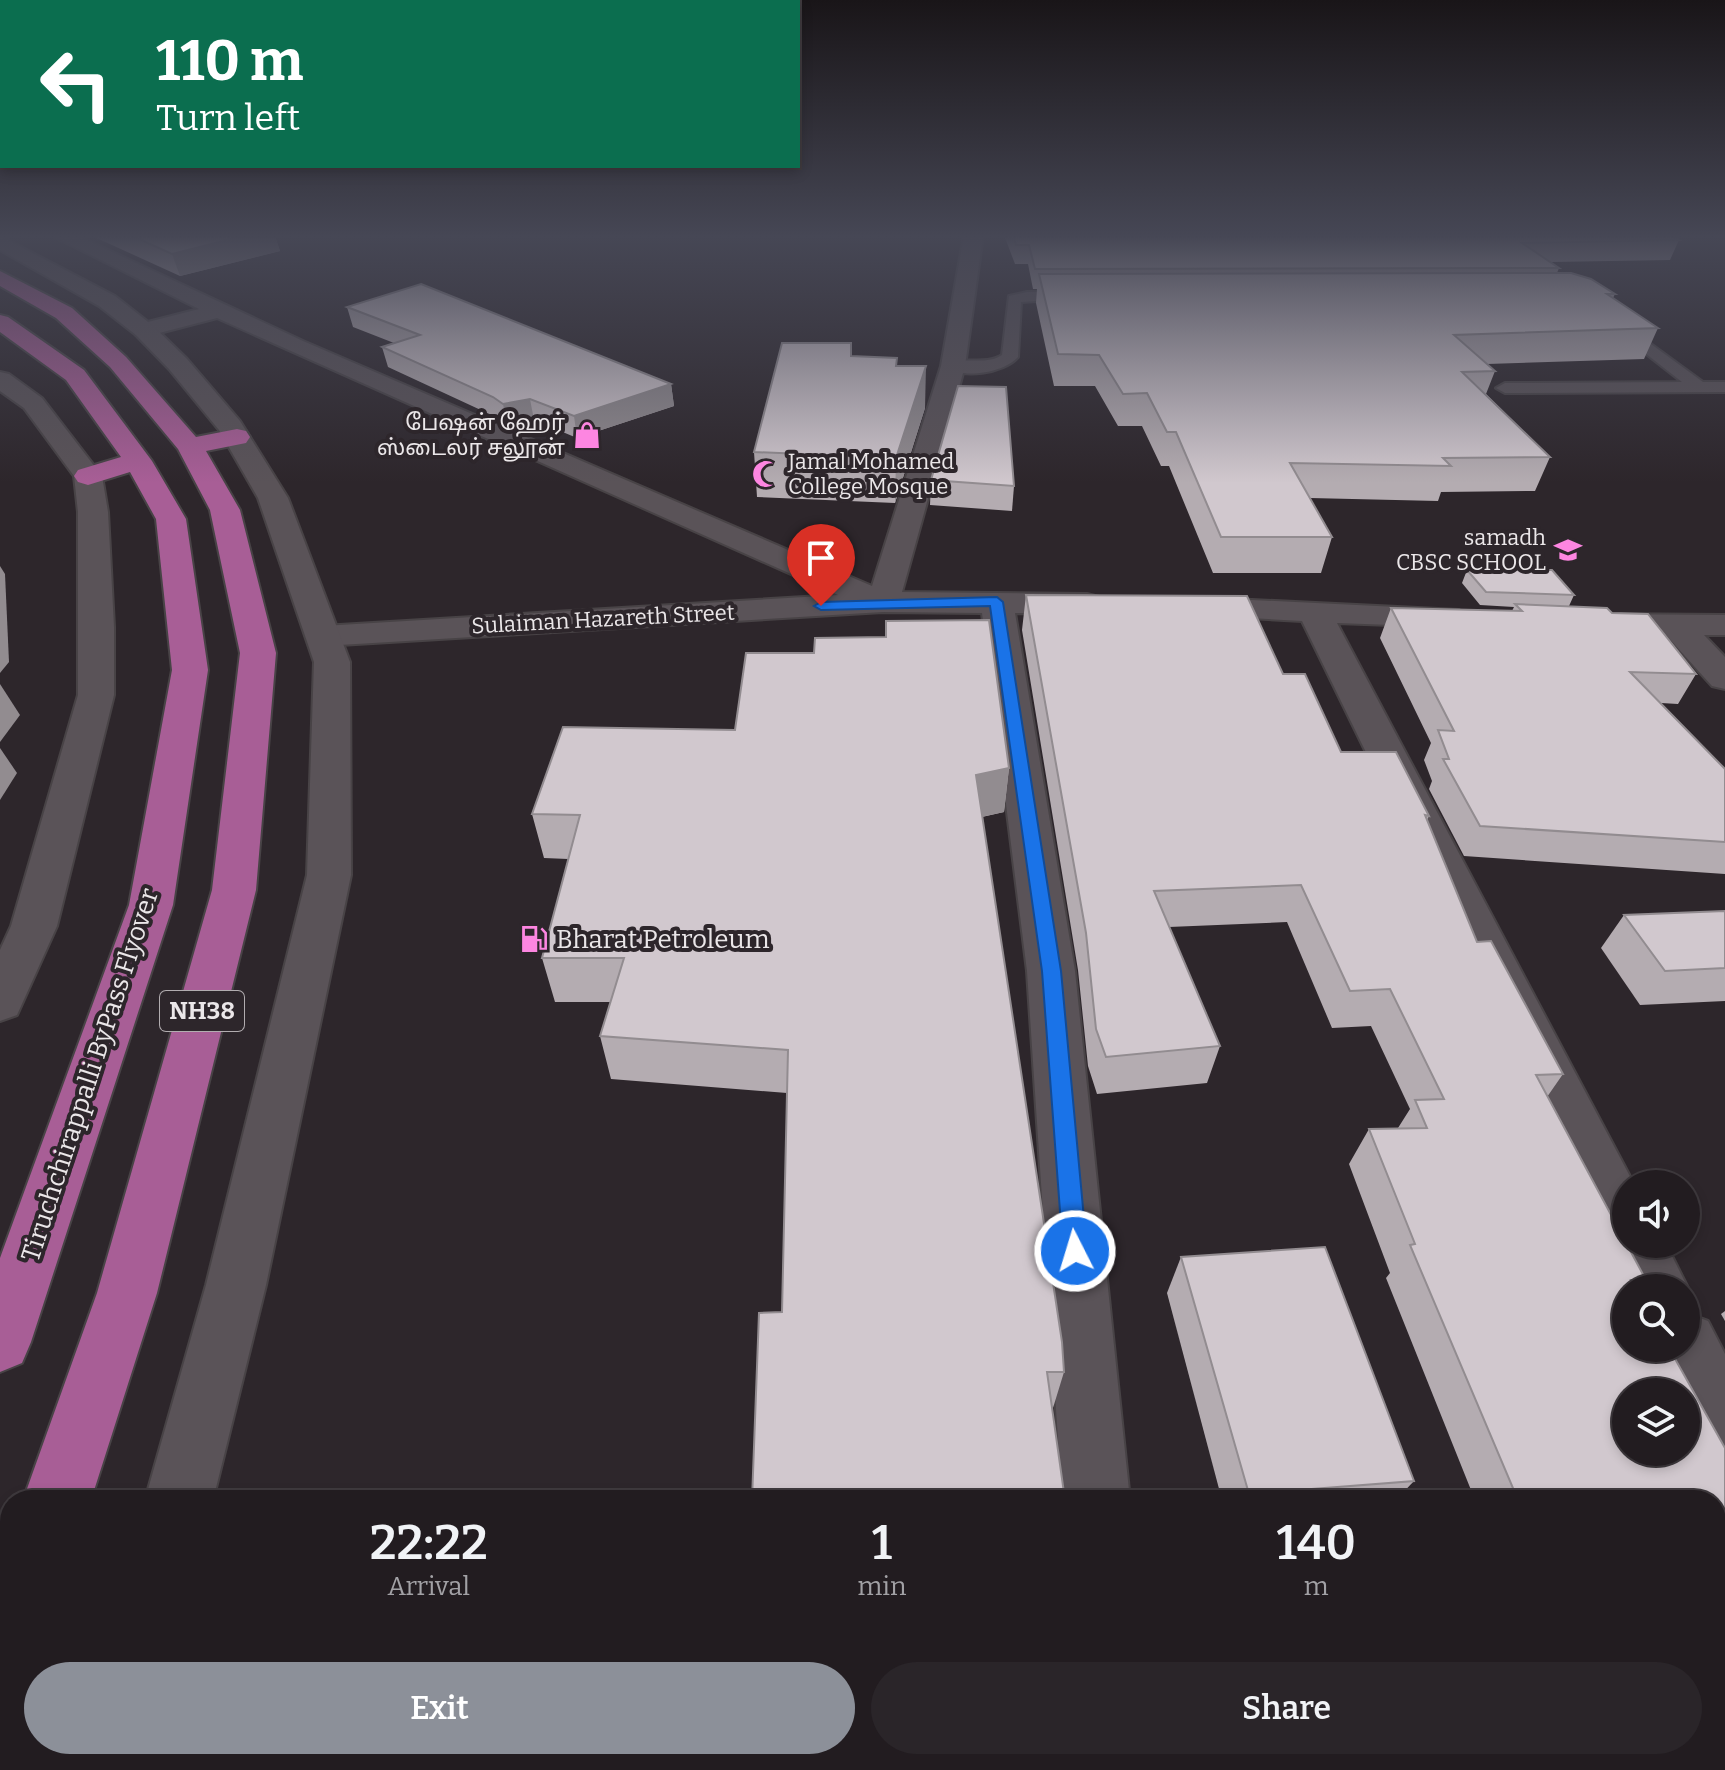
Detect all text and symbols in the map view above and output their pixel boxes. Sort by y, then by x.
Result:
text: 110 m [156,28,303,95]
icon: left [24,32,128,136]
text: Turn left [156,96,300,140]
place label: பேஷன் ஹேர் ஸ்டைலர் சலூன் [377,409,565,462]
shop icon: பேஷன் ஹேர் ஸ்டைலர் சலூன் [572,420,602,450]
place label: Jamal Mohamed College Mosque [787,448,954,500]
mosque icon: Jamal Mohamed College Mosque [751,459,781,489]
pin [787,524,855,606]
place label: samadh CBSC SCHOOL [1396,524,1546,576]
school or university icon: samadh CBSC SCHOOL [1553,535,1583,565]
icon: arrive [799,536,843,580]
street label: Sulaiman Hazareth Street [471,599,735,639]
street label: Tiruchchirappalli ByPass Flyover [15,884,165,1266]
fuel station icon: Bharat Petroleum [519,924,549,954]
place label: Bharat Petroleum [556,924,770,955]
road number: NH38 [160,991,244,1031]
map controls [1612,1170,1700,1466]
button: sound [1612,1170,1700,1258]
position arrow [1033,1209,1117,1293]
button: search [1612,1274,1700,1362]
button: layers [1612,1378,1700,1466]
text: 22:22 [370,1514,488,1572]
text: 1 [872,1514,892,1572]
text: 140 [1276,1514,1356,1572]
text: Arrival [388,1571,470,1602]
text: min [858,1571,907,1602]
text: m [1304,1571,1329,1602]
button: Exit [24,1662,855,1754]
button: Share [871,1662,1702,1754]

